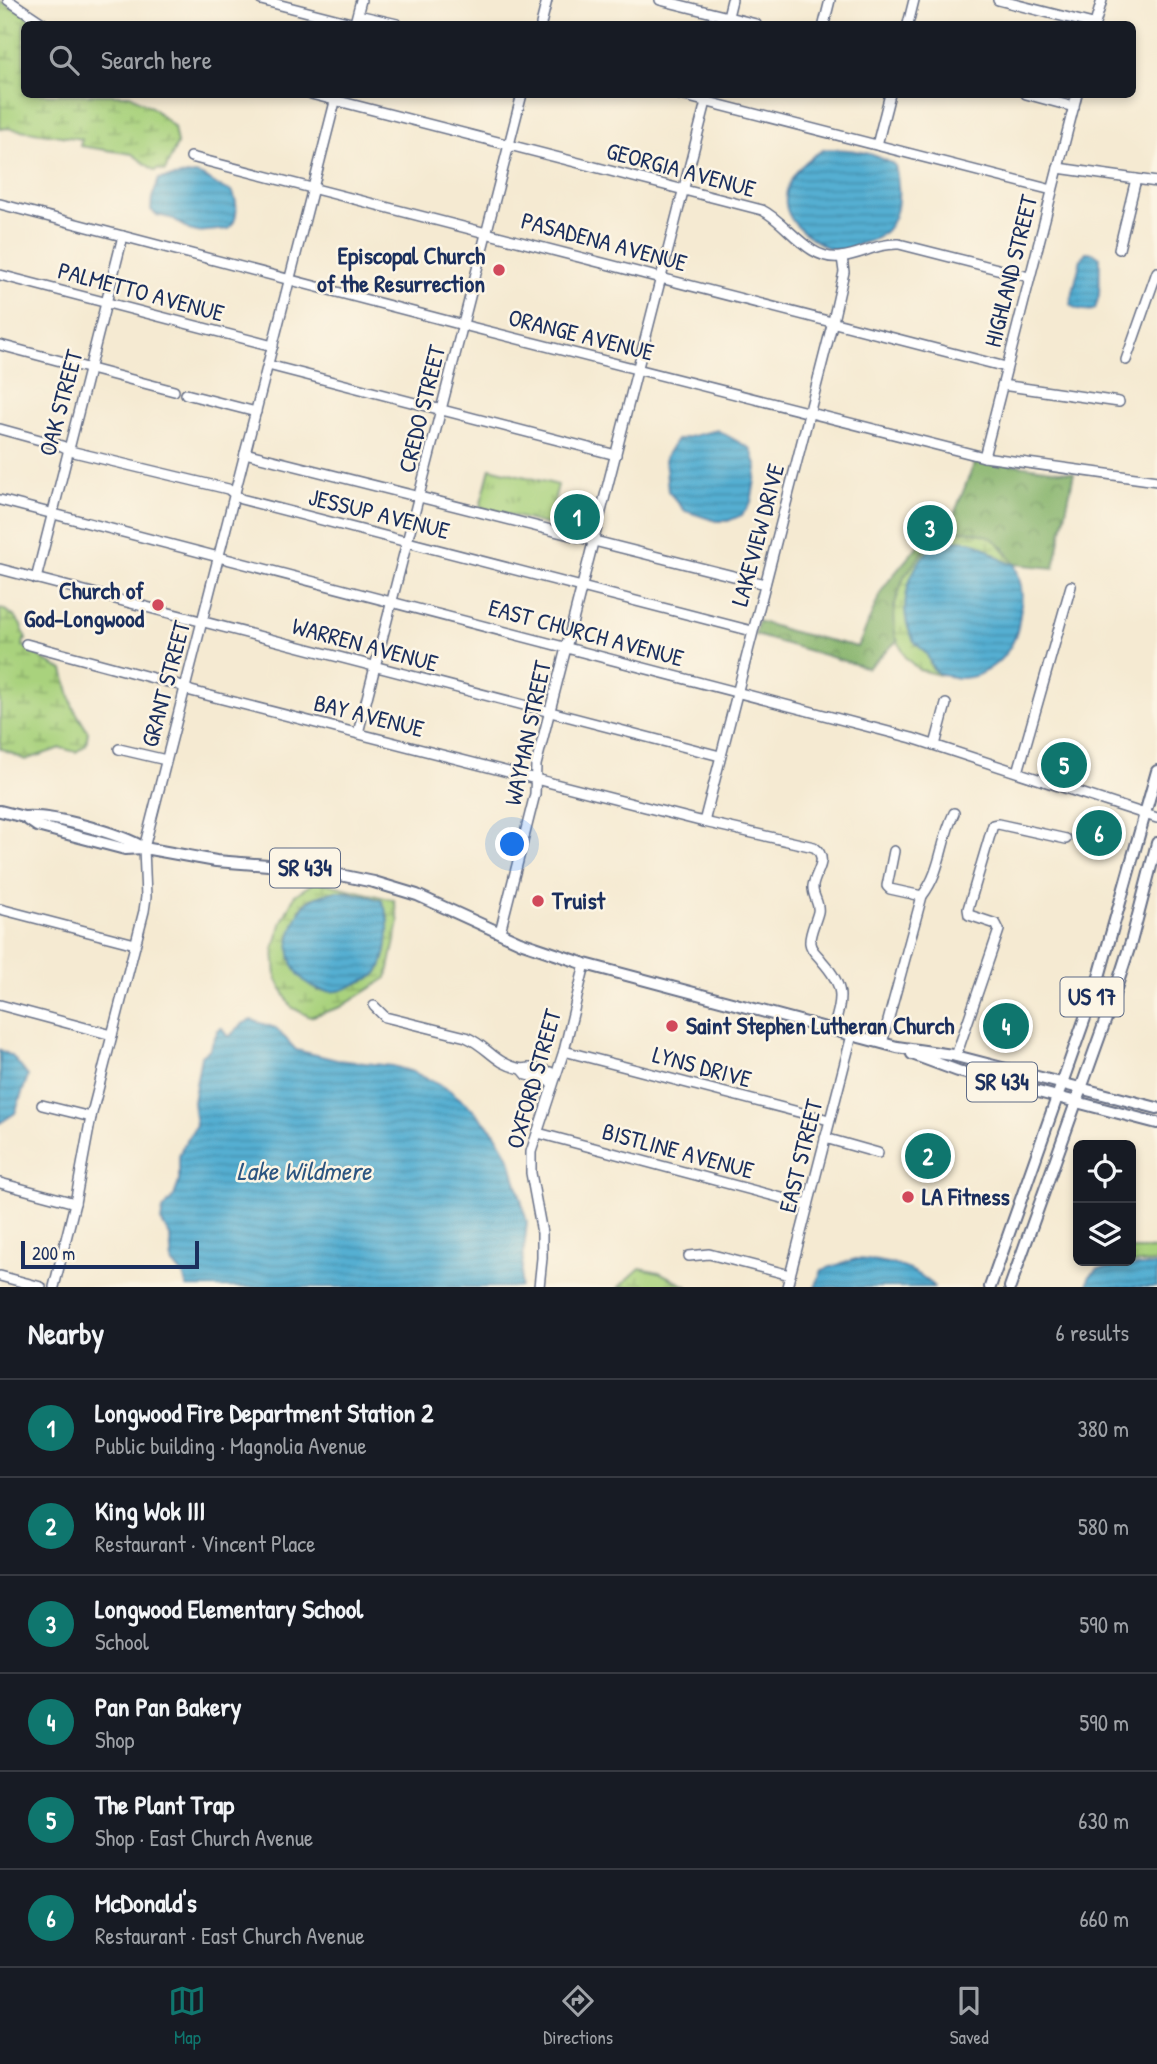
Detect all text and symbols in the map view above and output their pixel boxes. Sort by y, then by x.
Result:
search box [21,21,1136,98]
icon: search [45,41,83,79]
text: Search here [101,42,212,77]
street label: GEORGIA AVENUE [603,134,760,204]
street label: HIGHLAND STREET [976,191,1045,350]
street label: PASADENA AVENUE [518,204,691,279]
place label: Episcopal Church of the Resurrection [317,239,485,299]
street label: PALMETTO AVENUE [55,253,228,329]
marker: Episcopal Church of the Resurrection [491,262,507,278]
street label: ORANGE AVENUE [505,301,658,368]
street label: CREDO STREET [390,341,453,476]
street label: OAK STREET [31,345,90,459]
street label: LAKEVIEW DRIVE [723,460,791,609]
street label: JESSUP AVENUE [305,480,453,546]
pin: 1 [554,491,600,543]
pin: 3 [907,502,953,554]
place label: Church of God-Longwood [24,574,145,635]
street label: EAST CHURCH AVENUE [485,591,688,674]
marker: Church of God-Longwood [150,597,166,613]
street label: WARREN AVENUE [289,609,442,679]
street label: GRANT STREET [133,616,197,750]
street label: WAYMAN STREET [496,657,558,808]
street label: BAY AVENUE [311,686,428,744]
pin: 5 [1041,739,1087,791]
pin: 6 [1076,807,1122,859]
your location [495,827,529,861]
road number: SR 434 [270,848,340,888]
place label: Truist [551,884,606,916]
marker: Truist [530,893,546,909]
road number: US 17 [1060,978,1124,1016]
pin: 4 [983,1000,1029,1052]
street label: OXFORD STREET [498,1005,568,1152]
place label: Saint Stephen Lutheran Church [686,1009,954,1042]
marker: Saint Stephen Lutheran Church [664,1018,680,1034]
street label: LYNS DRIVE [649,1038,755,1095]
road number: SR 434 [967,1063,1037,1102]
street label: EAST STREET [771,1095,830,1216]
street label: BISTLINE AVENUE [599,1114,758,1186]
pin: 2 [905,1130,951,1182]
map controls [1073,1140,1136,1266]
button: locate [1073,1140,1136,1203]
water label: Lake Wildmere [237,1153,373,1188]
place label: LA Fitness [922,1180,1010,1212]
marker: LA Fitness [900,1189,916,1205]
button: layers [1073,1203,1136,1266]
scale bar [21,1238,200,1270]
text: 200 m [32,1240,75,1266]
text: Nearby [28,1313,104,1353]
text: 6 results [1056,1317,1129,1348]
text: Longwood Fire Department Station 2 [95,1395,433,1430]
text: 1 [47,1413,55,1444]
text: 380 m [1078,1413,1129,1444]
text: Public building · Magnolia Avenue [95,1430,367,1461]
text: King Wok III [95,1493,205,1528]
text: 2 [46,1511,56,1542]
text: 580 m [1078,1511,1129,1542]
text: Restaurant · Vincent Place [95,1528,315,1559]
text: Longwood Elementary School [95,1591,363,1626]
text: 3 [46,1609,56,1640]
text: 590 m [1080,1609,1129,1640]
text: School [95,1626,149,1657]
text: Pan Pan Bakery [95,1689,241,1724]
text: 4 [47,1707,55,1738]
text: 590 m [1080,1707,1129,1738]
text: Shop [95,1724,134,1755]
text: The Plant Trap [95,1787,234,1822]
text: 5 [46,1805,56,1836]
text: 630 m [1078,1805,1129,1836]
text: Shop · East Church Avenue [95,1822,313,1853]
text: McDonald's [95,1885,197,1920]
text: 6 [46,1903,56,1934]
text: 660 m [1079,1903,1129,1934]
text: Restaurant · East Church Avenue [95,1920,365,1951]
tab: Map [168,1982,206,2050]
tab: Directions [543,1982,613,2050]
tab: Saved [950,1982,989,2050]

